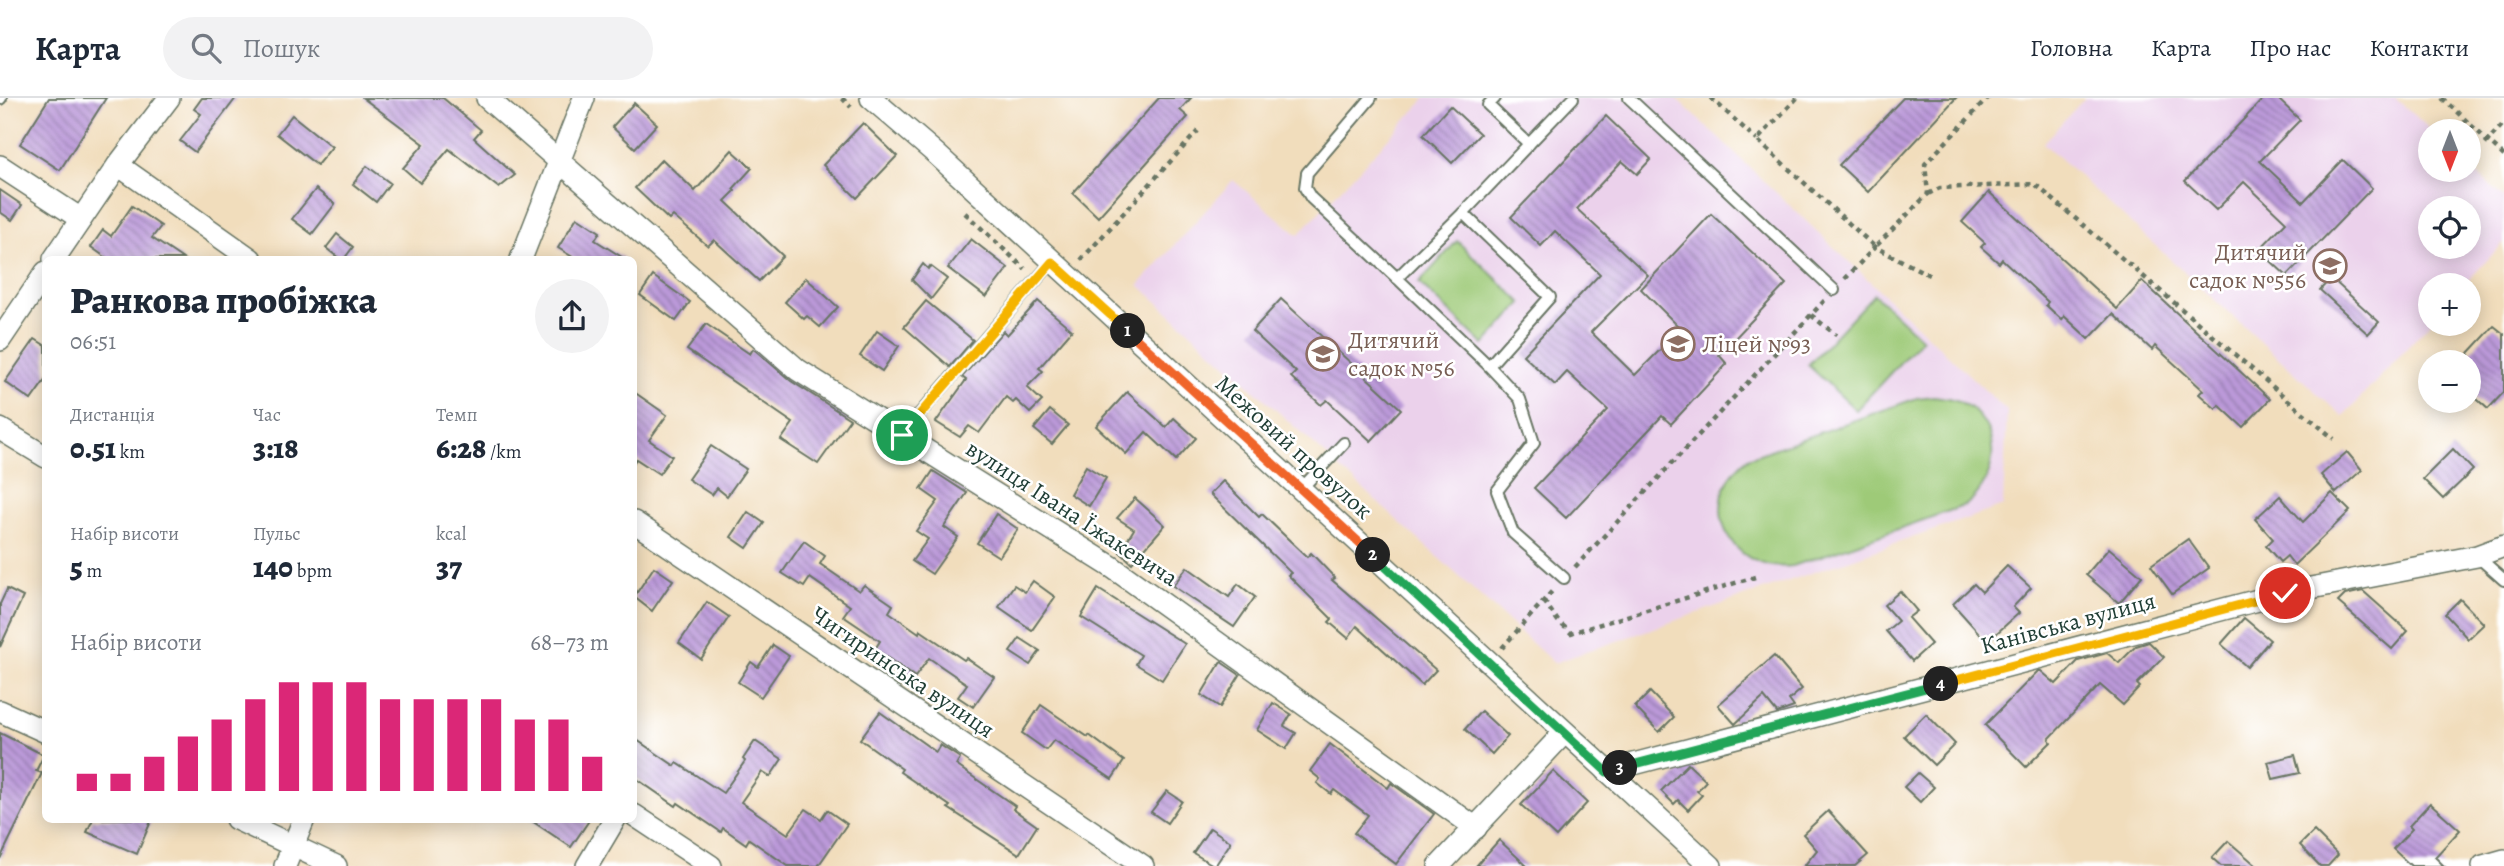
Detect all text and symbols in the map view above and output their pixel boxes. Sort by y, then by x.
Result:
search box [163,17,653,80]
text: Карта [35,26,121,71]
icon: search [187,29,225,67]
text: Пошук [243,31,320,66]
text: Головна [2030,32,2113,64]
text: Карта [2151,32,2211,64]
text: Про нас [2249,32,2331,64]
text: Контакти [2369,32,2469,64]
north arrow [2418,119,2482,182]
map controls [2418,119,2481,413]
button: locate [2418,196,2481,259]
place label: Дитячий садок №556 [2189,236,2306,296]
school or university icon: Дитячий садок №556 [2311,247,2349,285]
button: + [2418,273,2481,336]
text: Ранкова пробіжка [70,274,377,326]
button: share [535,279,609,353]
pin: 1 [1110,314,1146,348]
text: 1 [1124,317,1131,343]
place label: Дитячий садок №56 [1348,324,1455,384]
school or university icon: Ліцей №93 [1659,325,1697,363]
text: 06:51 [70,326,116,357]
place label: Ліцей №93 [1702,328,1811,360]
school or university icon: Дитячий садок №56 [1304,335,1342,373]
button: − [2418,350,2481,413]
street label: Межовий провулок [1208,368,1380,526]
text: Дистанція [70,402,155,428]
text: Час [253,402,281,428]
text: Темп [436,402,477,428]
pin [872,405,932,465]
icon: arrive [883,416,921,454]
text: 0.51 [70,428,116,468]
text: 3:18 [253,428,299,468]
text: 6:28 [436,428,486,468]
street label: вулиця Івана Їжакевича [960,432,1184,594]
text: km [116,439,145,465]
text: /km [486,439,521,465]
text: Набір висоти [70,521,179,547]
text: Пульс [253,521,301,547]
text: kcal [436,521,466,547]
pin: 2 [1356,538,1390,573]
text: 2 [1368,541,1377,567]
text: 5 [70,547,83,587]
text: 140 [253,547,293,587]
text: 37 [436,547,462,587]
text: m [83,558,102,584]
text: bpm [293,558,332,584]
pin [2255,563,2315,623]
icon: check [2266,574,2304,612]
street label: Канівська вулиця [1977,584,2159,662]
street label: Чигиринська вулиця [805,599,1001,745]
text: Набір висоти [70,627,202,658]
text: 68–73 m [530,627,609,658]
pin: 4 [1924,666,1958,702]
text: 4 [1936,670,1945,696]
pin: 3 [1602,750,1638,786]
text: 3 [1615,754,1624,780]

